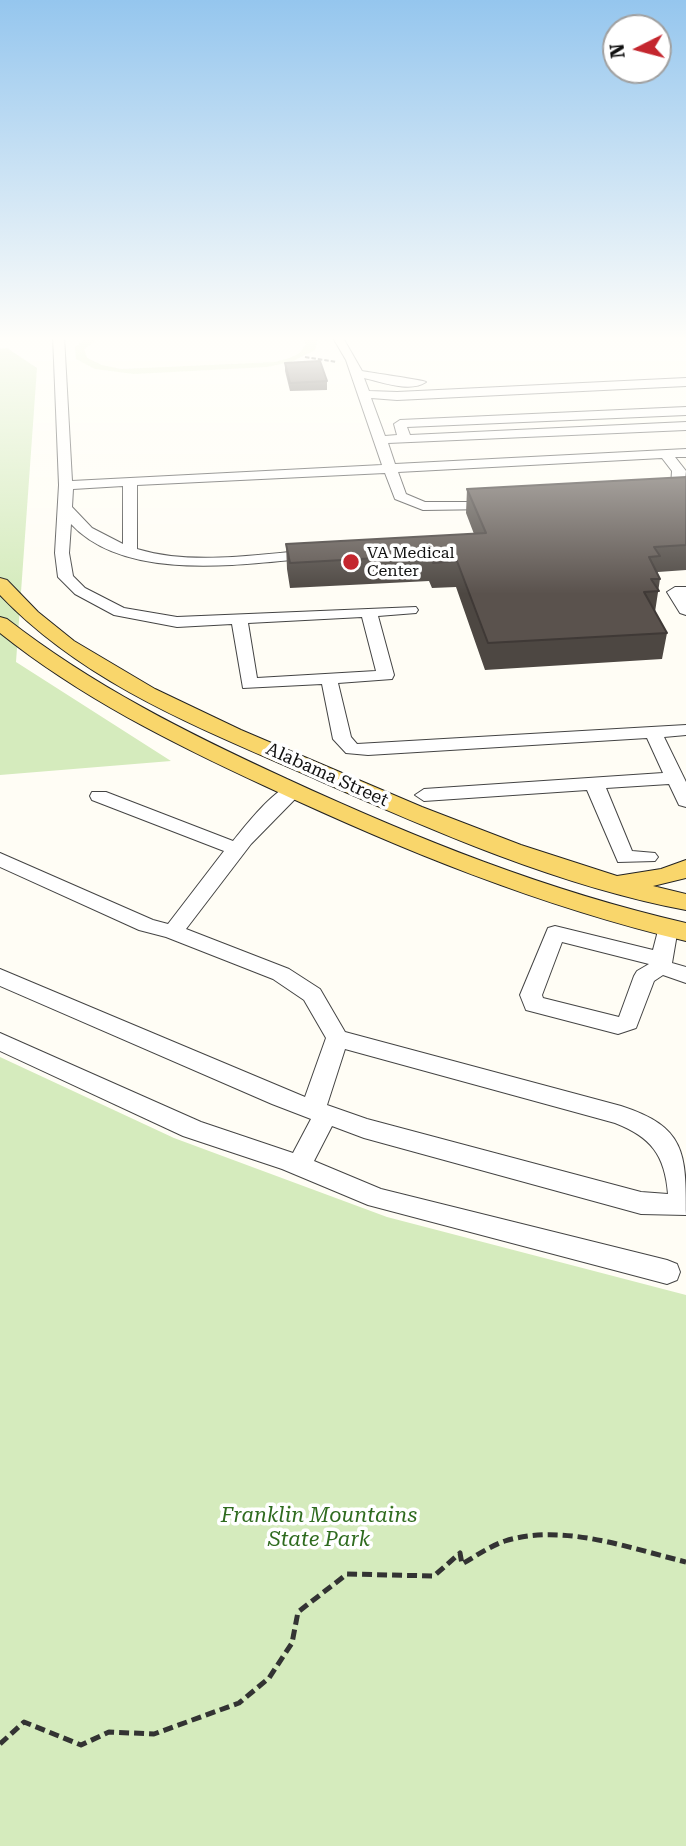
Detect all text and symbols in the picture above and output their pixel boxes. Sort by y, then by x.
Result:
north arrow [602,14,672,84]
text: N [605,43,630,60]
place label: VA Medical Center [367,543,454,581]
marker: VA Medical Center [341,552,361,572]
street label: Alabama Street [262,738,392,812]
park label: Franklin Mountains State Park [221,1503,417,1553]

